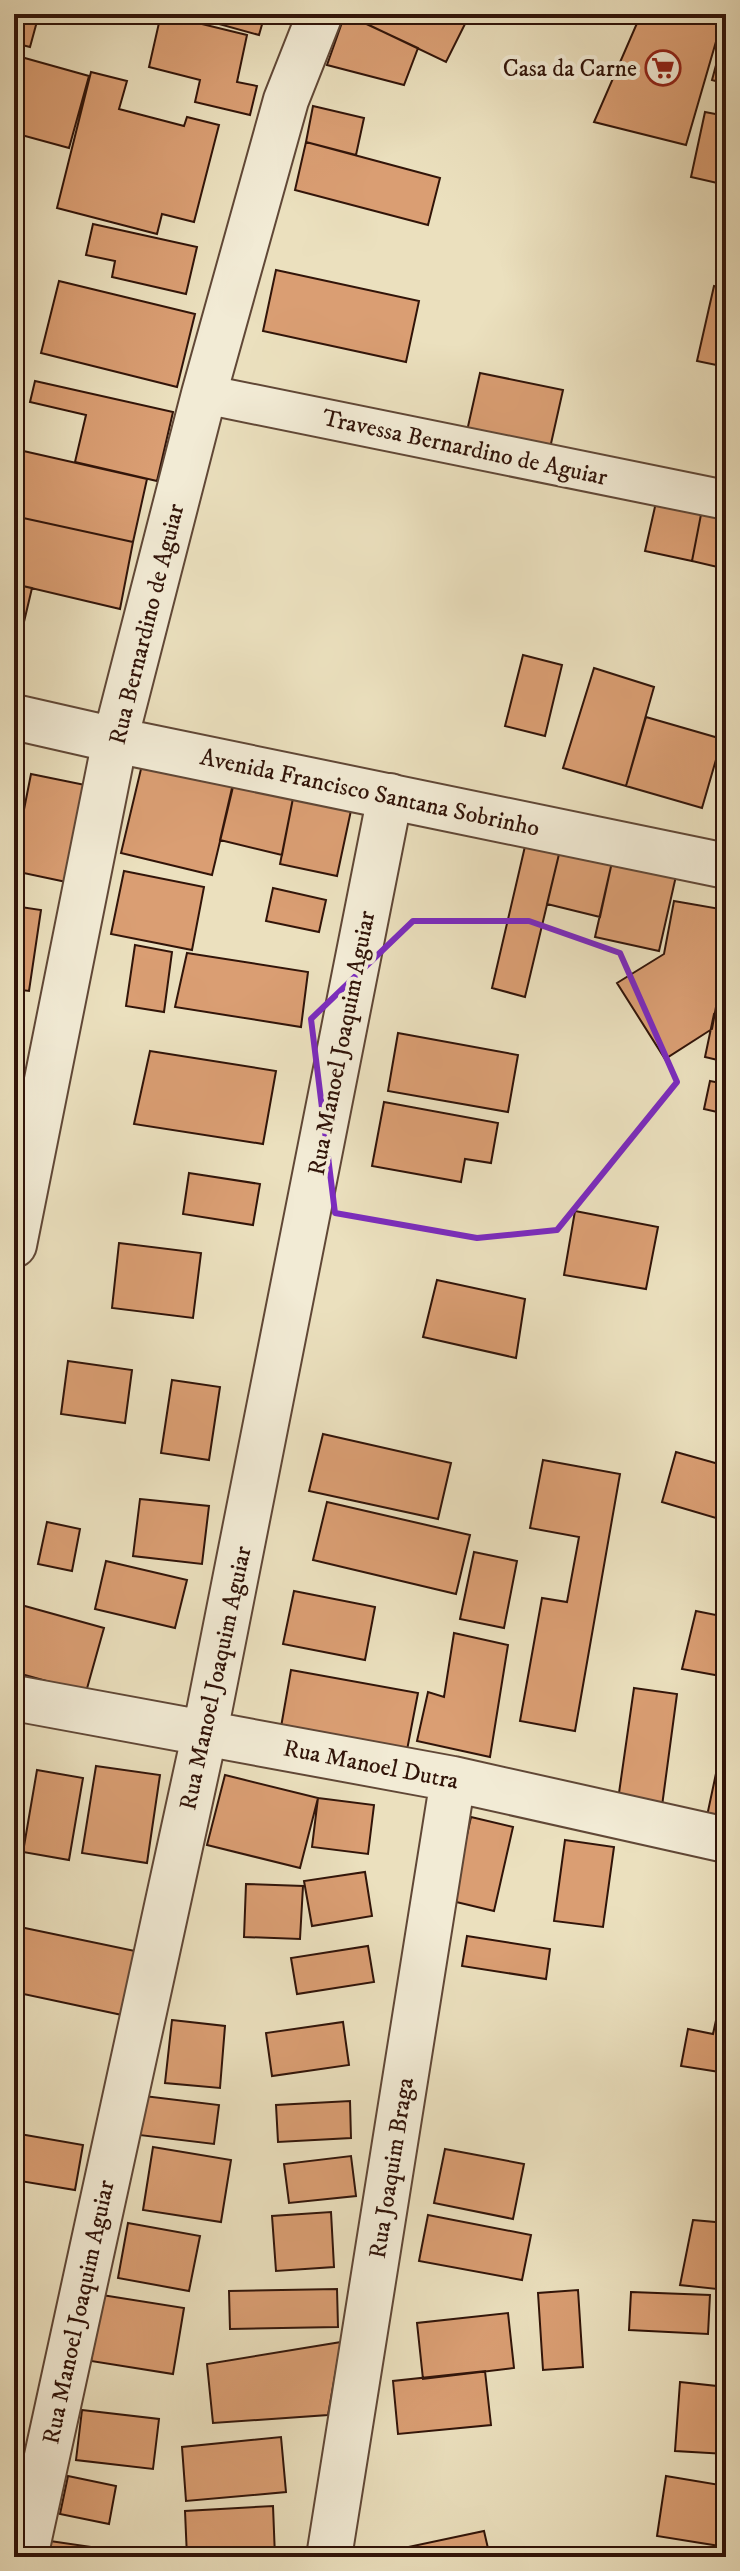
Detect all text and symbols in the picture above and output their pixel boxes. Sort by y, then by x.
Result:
supermarket icon: Casa da Carne [644,49,682,87]
place label: Casa da Carne [503,54,637,84]
street label: Travessa Bernardino de Aguiar [320,403,610,493]
street label: Rua Bernardino de Aguiar [103,501,191,748]
street label: Avenida Francisco Santana Sobrinho [197,742,542,844]
street label: Rua Manoel Joaquim Aguiar [302,908,382,1178]
street label: Rua Manoel Joaquim Aguiar [173,1543,259,1813]
street label: Rua Manoel Dutra [281,1733,462,1797]
street label: Rua Joaquim Braga [363,2075,421,2261]
street label: Rua Manoel Joaquim Aguiar [36,2177,122,2447]

